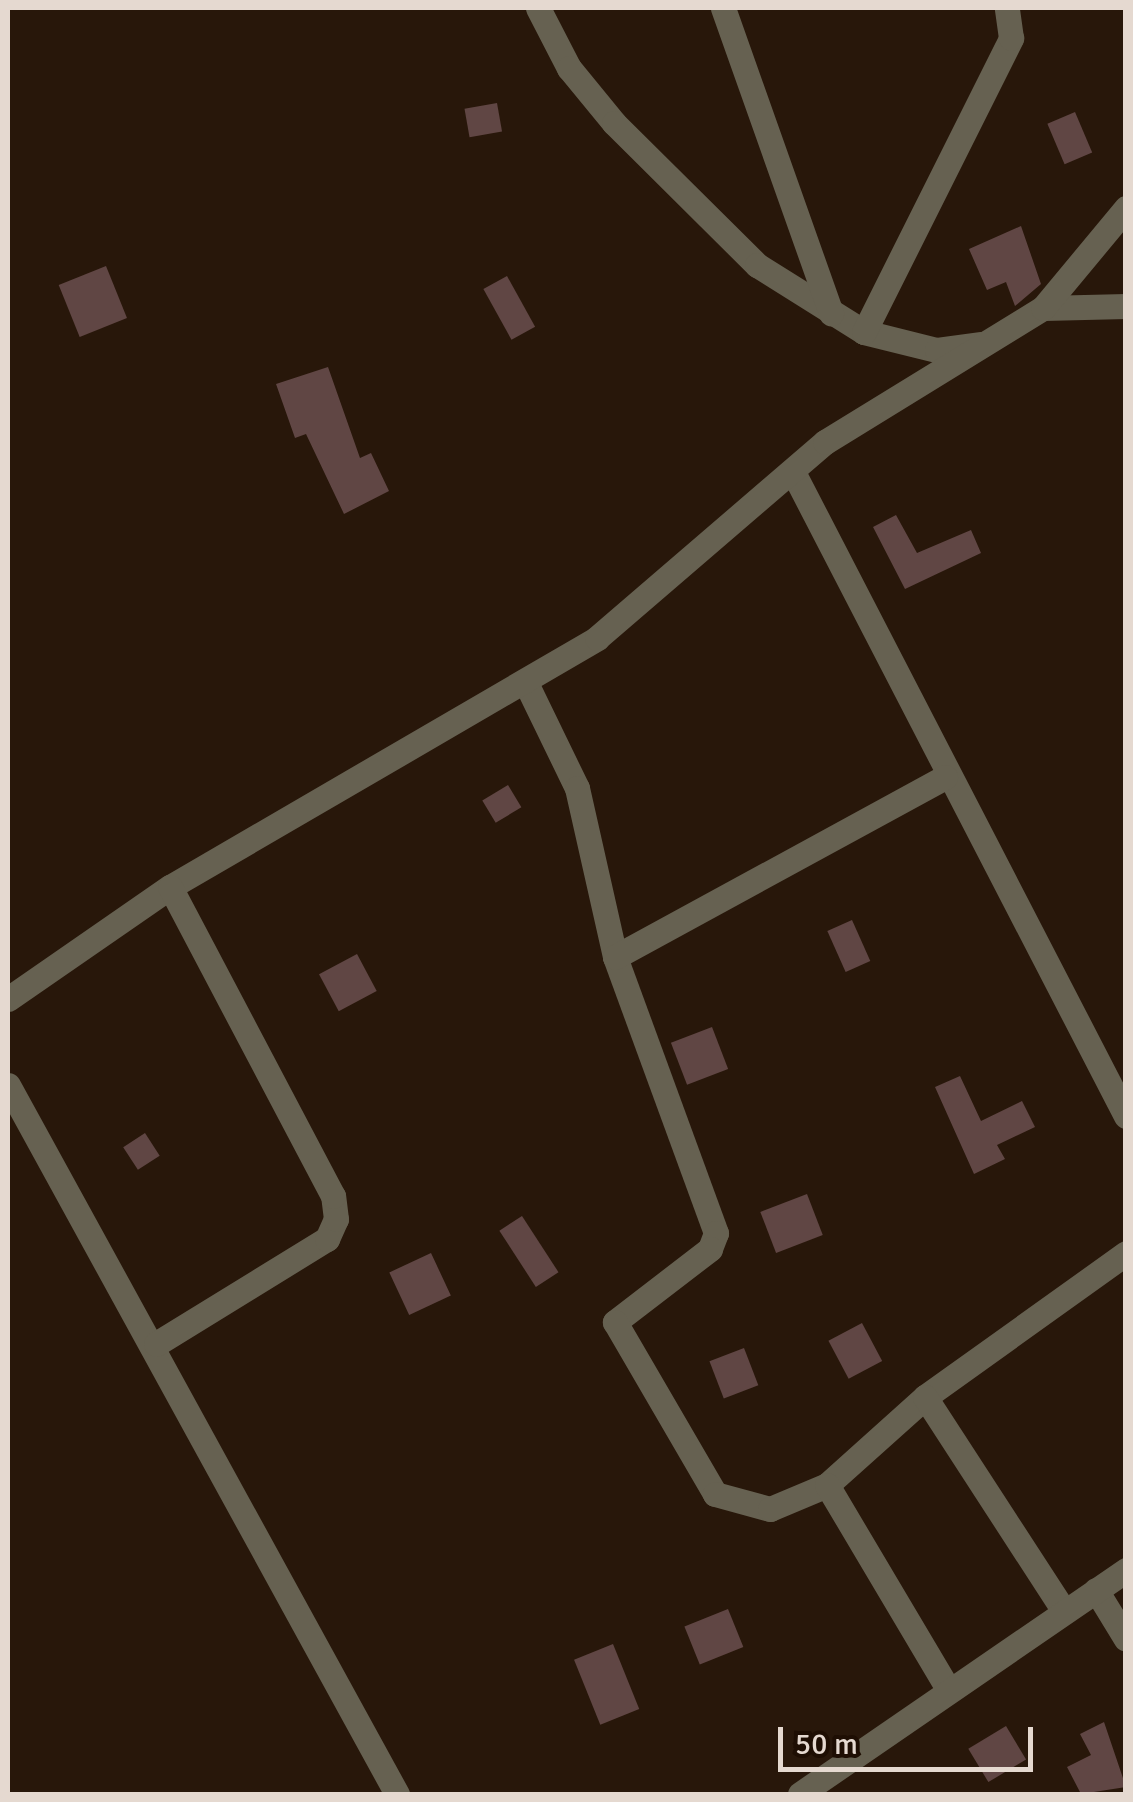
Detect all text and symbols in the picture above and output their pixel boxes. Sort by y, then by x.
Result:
scale bar [783,1707,1038,1769]
text: 50 m [795,1726,858,1763]

